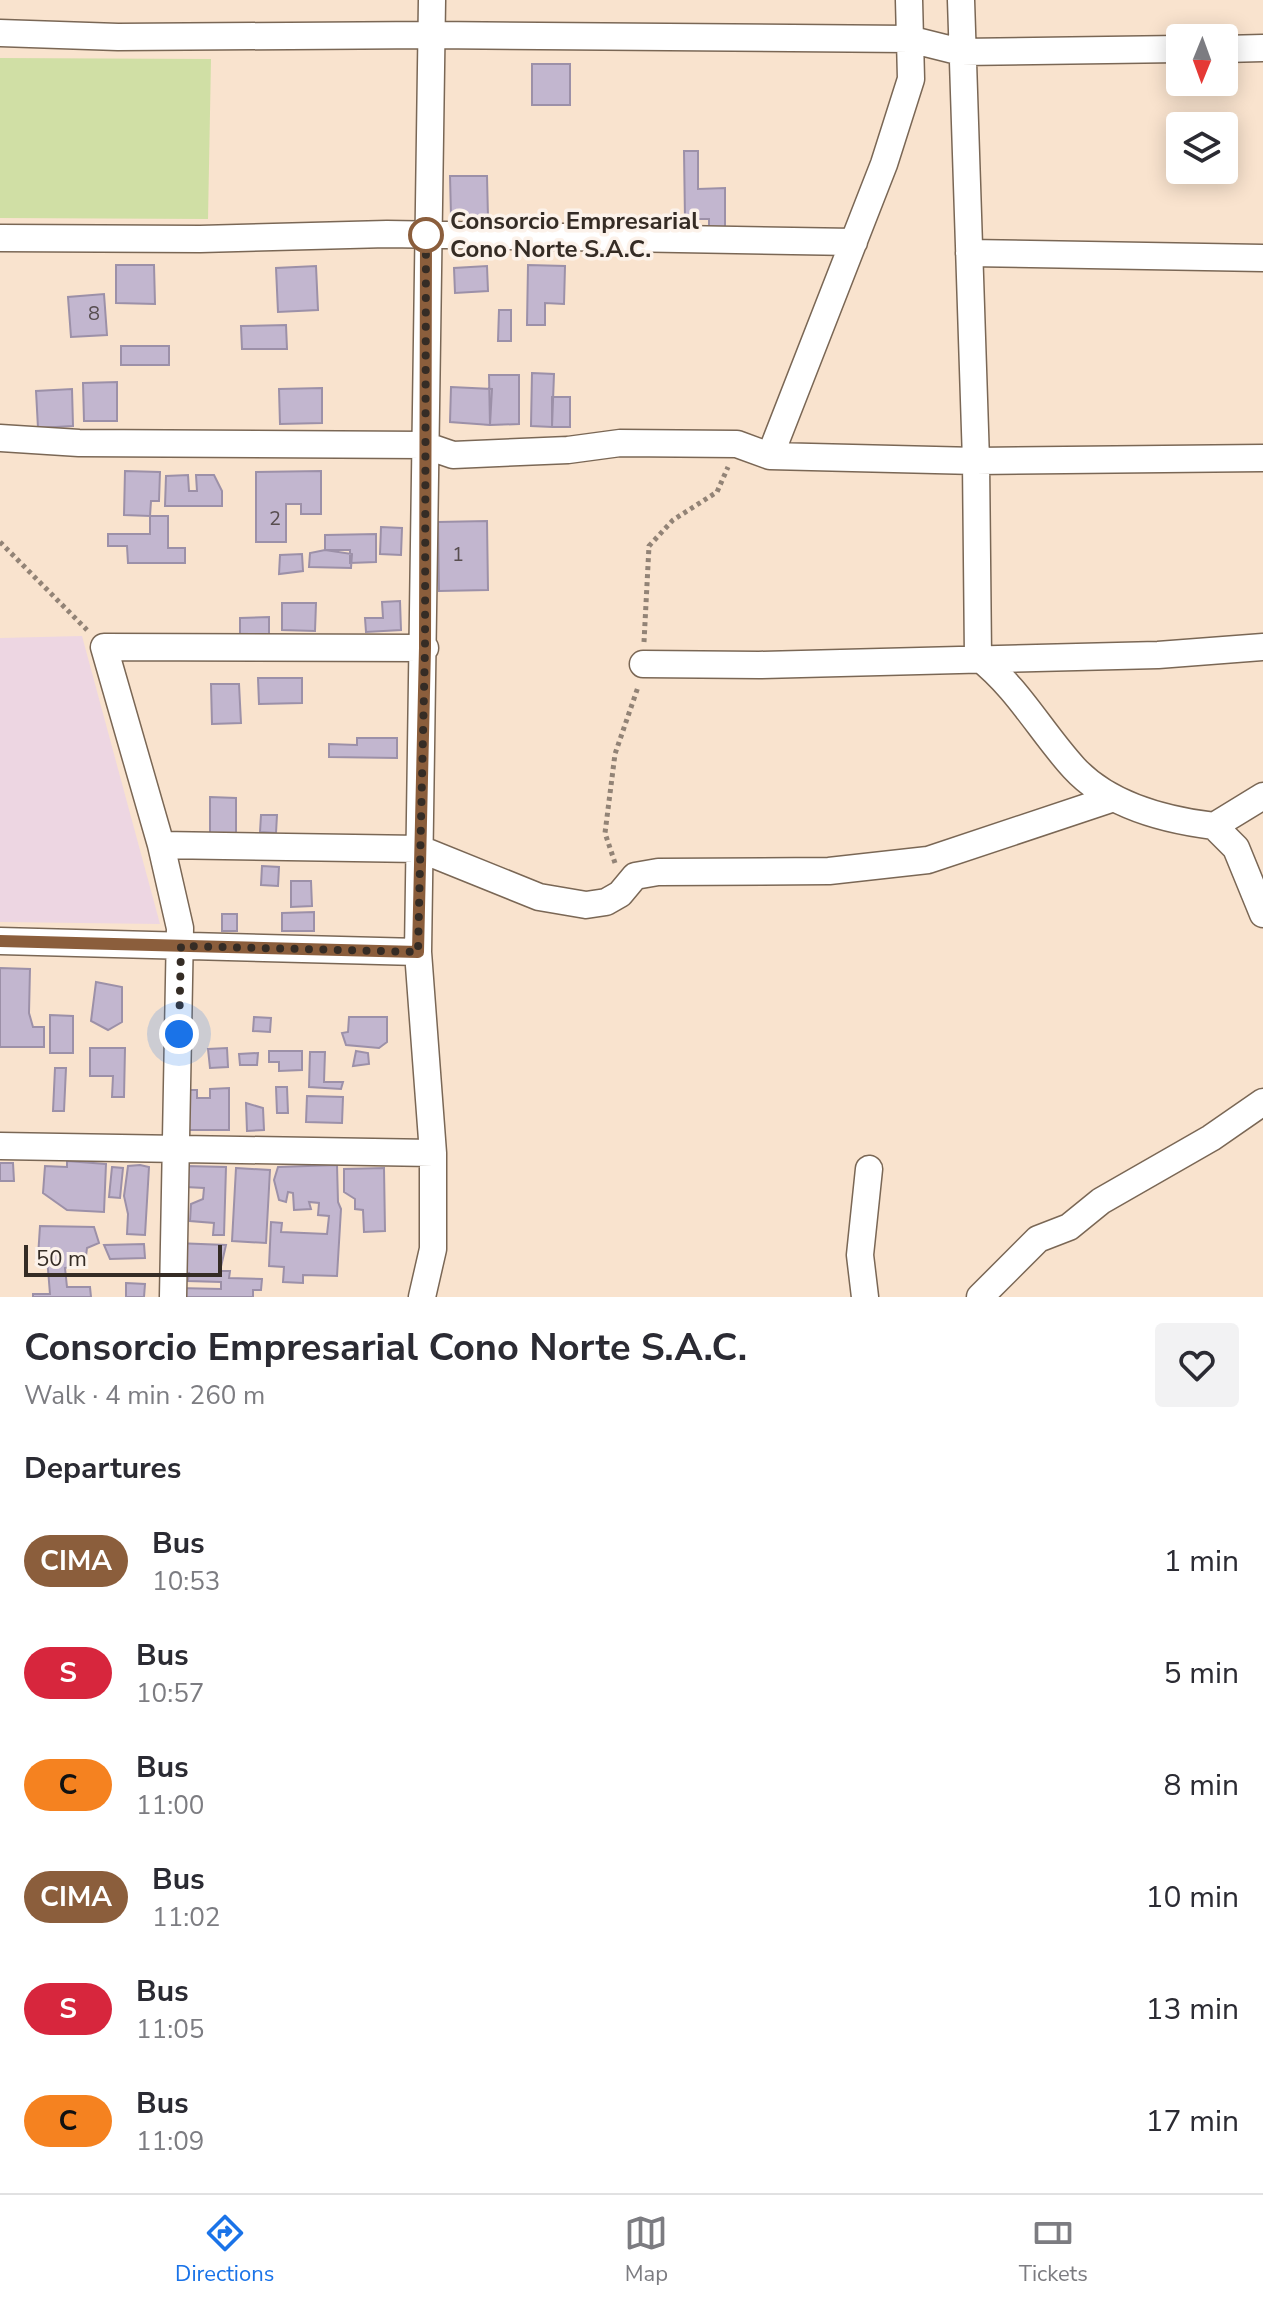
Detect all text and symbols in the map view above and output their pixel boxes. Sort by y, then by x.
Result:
north arrow [1166,24,1238,96]
map controls [1166,24,1238,184]
button: layers [1166,112,1238,184]
place label: Consorcio Empresarial Cono Norte S.A.C. [450,205,699,265]
marker: Consorcio Empresarial Cono Norte S.A.C. [409,218,443,252]
house number: 8 [88,300,100,327]
house number: 2 [269,505,281,532]
house number: 1 [452,541,464,568]
your location [159,1014,199,1054]
scale bar [24,1241,222,1277]
text: 50 m [36,1244,87,1274]
text: Consorcio Empresarial Cono Norte S.A.C. [24,1322,747,1373]
button: heart [1155,1323,1239,1407]
text: Walk · 4 min · 260 m [24,1378,265,1413]
text: Departures [24,1448,181,1489]
text: Bus [152,1523,205,1564]
text: 1 min [1164,1541,1239,1582]
text: CIMA [40,1542,112,1580]
text: 10:53 [152,1564,220,1599]
text: Bus [136,1635,189,1676]
text: 5 min [1164,1653,1239,1694]
text: S [59,1654,77,1692]
text: 10:57 [136,1676,204,1711]
text: Bus [136,1747,189,1788]
text: 8 min [1164,1765,1239,1806]
text: C [58,1766,78,1804]
text: 11:00 [136,1788,204,1823]
text: Bus [152,1859,205,1900]
text: 10 min [1146,1877,1239,1918]
text: CIMA [40,1878,112,1916]
text: 11:02 [152,1900,220,1935]
text: Bus [136,1971,189,2012]
text: 13 min [1146,1989,1239,2030]
text: S [59,1990,77,2028]
text: 11:05 [136,2012,204,2047]
text: Bus [136,2083,189,2124]
text: 17 min [1146,2101,1239,2142]
text: C [58,2102,78,2140]
text: 11:09 [136,2124,204,2159]
tab: Directions [175,2211,274,2289]
tab: Map [624,2211,668,2289]
tab: Tickets [1019,2211,1088,2289]

